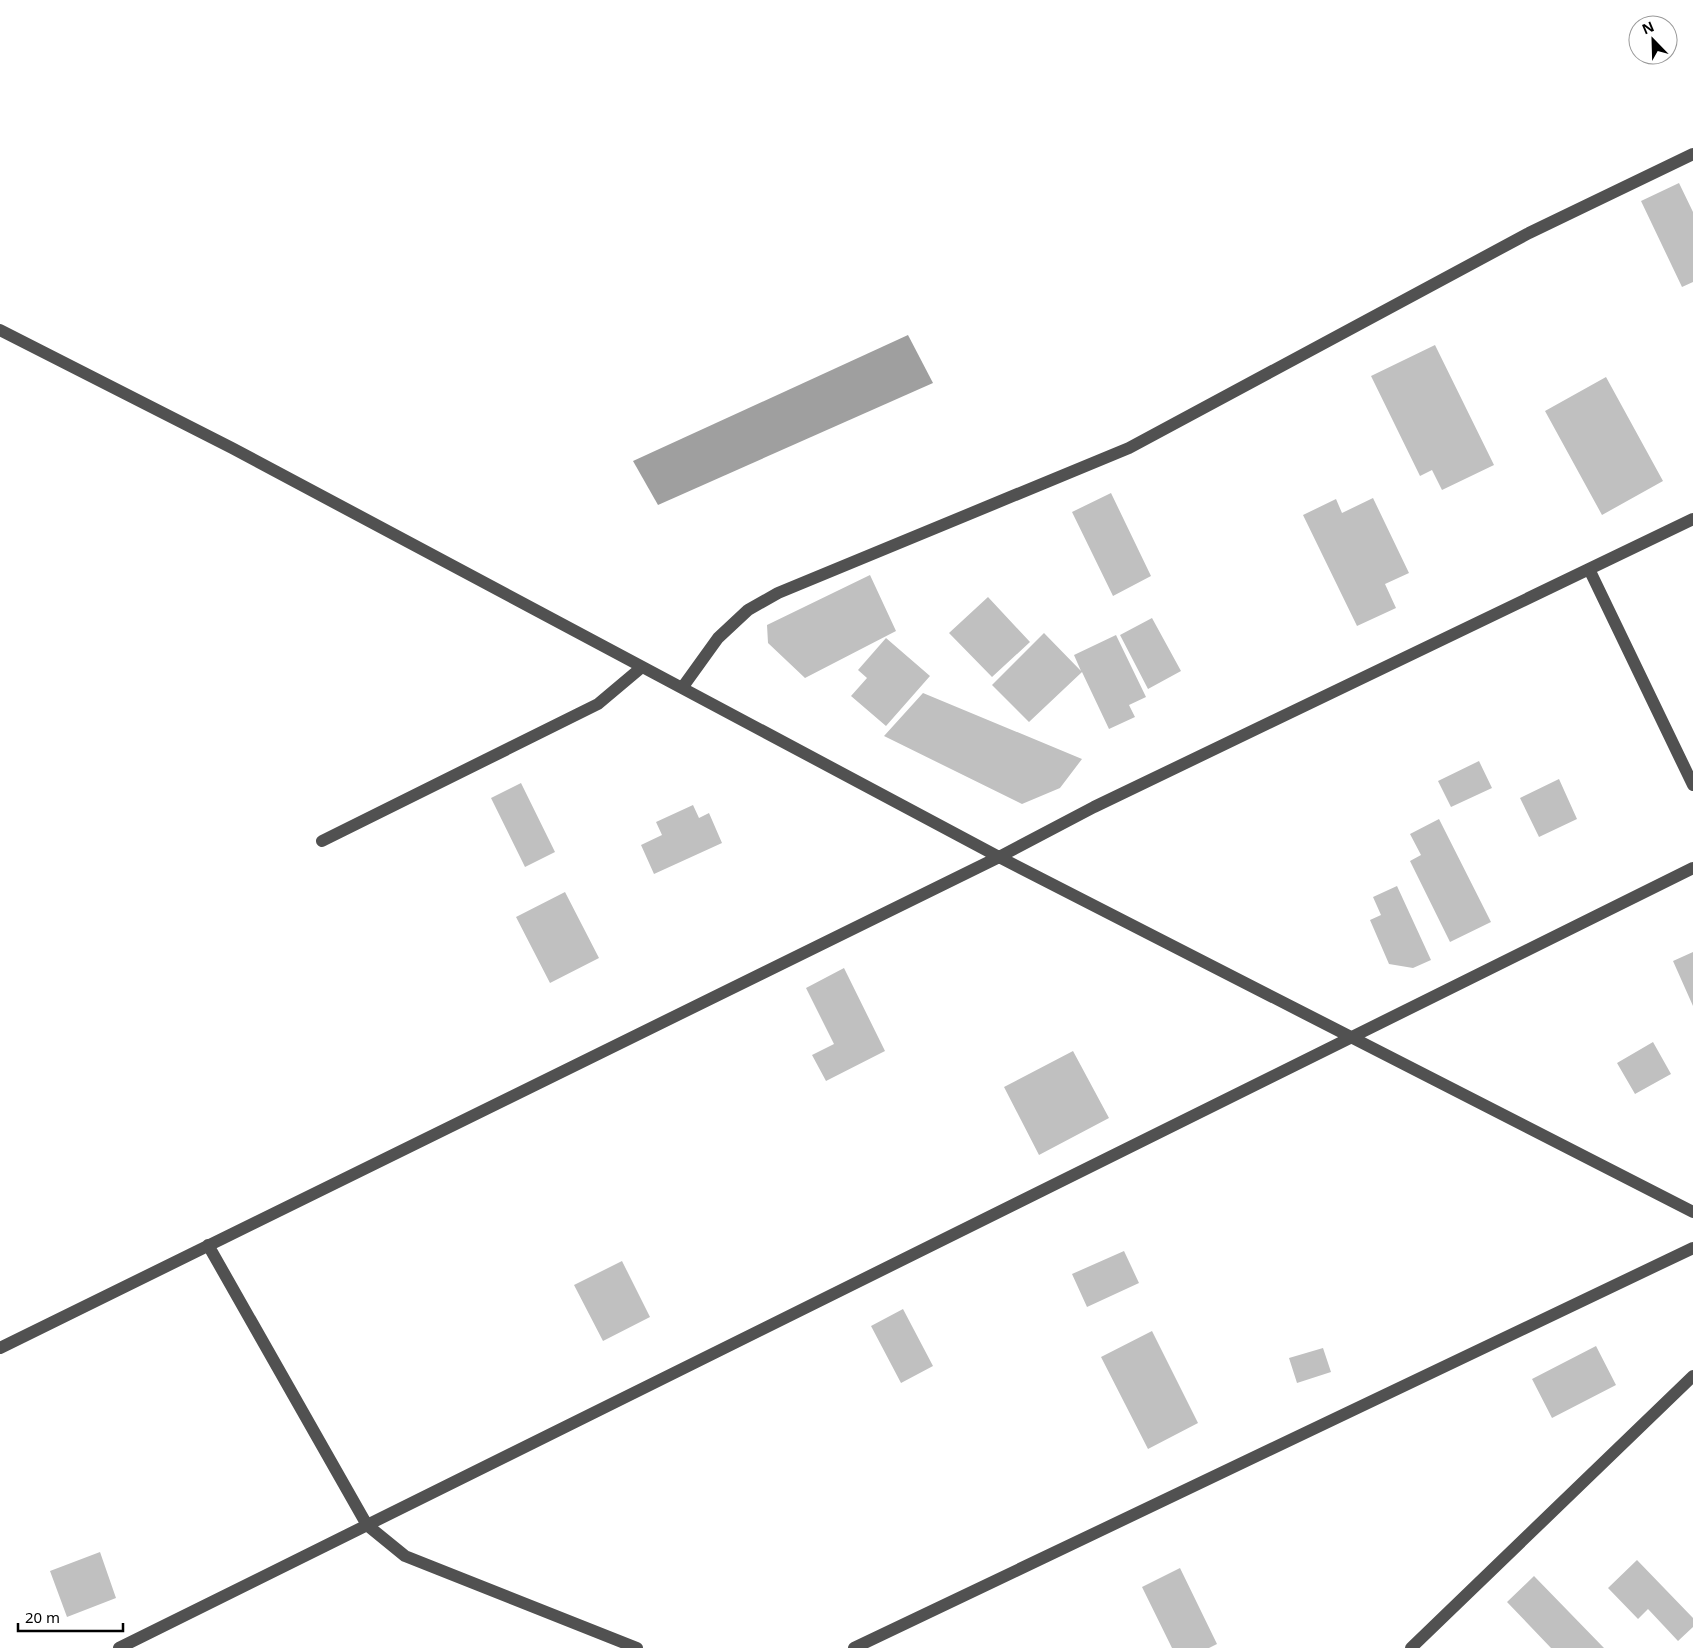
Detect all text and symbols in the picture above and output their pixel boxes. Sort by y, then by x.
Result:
north arrow [1628,15,1678,65]
text: N [1639,17,1657,39]
scale bar [18,1600,122,1632]
text: 20 m [25,1607,60,1627]

